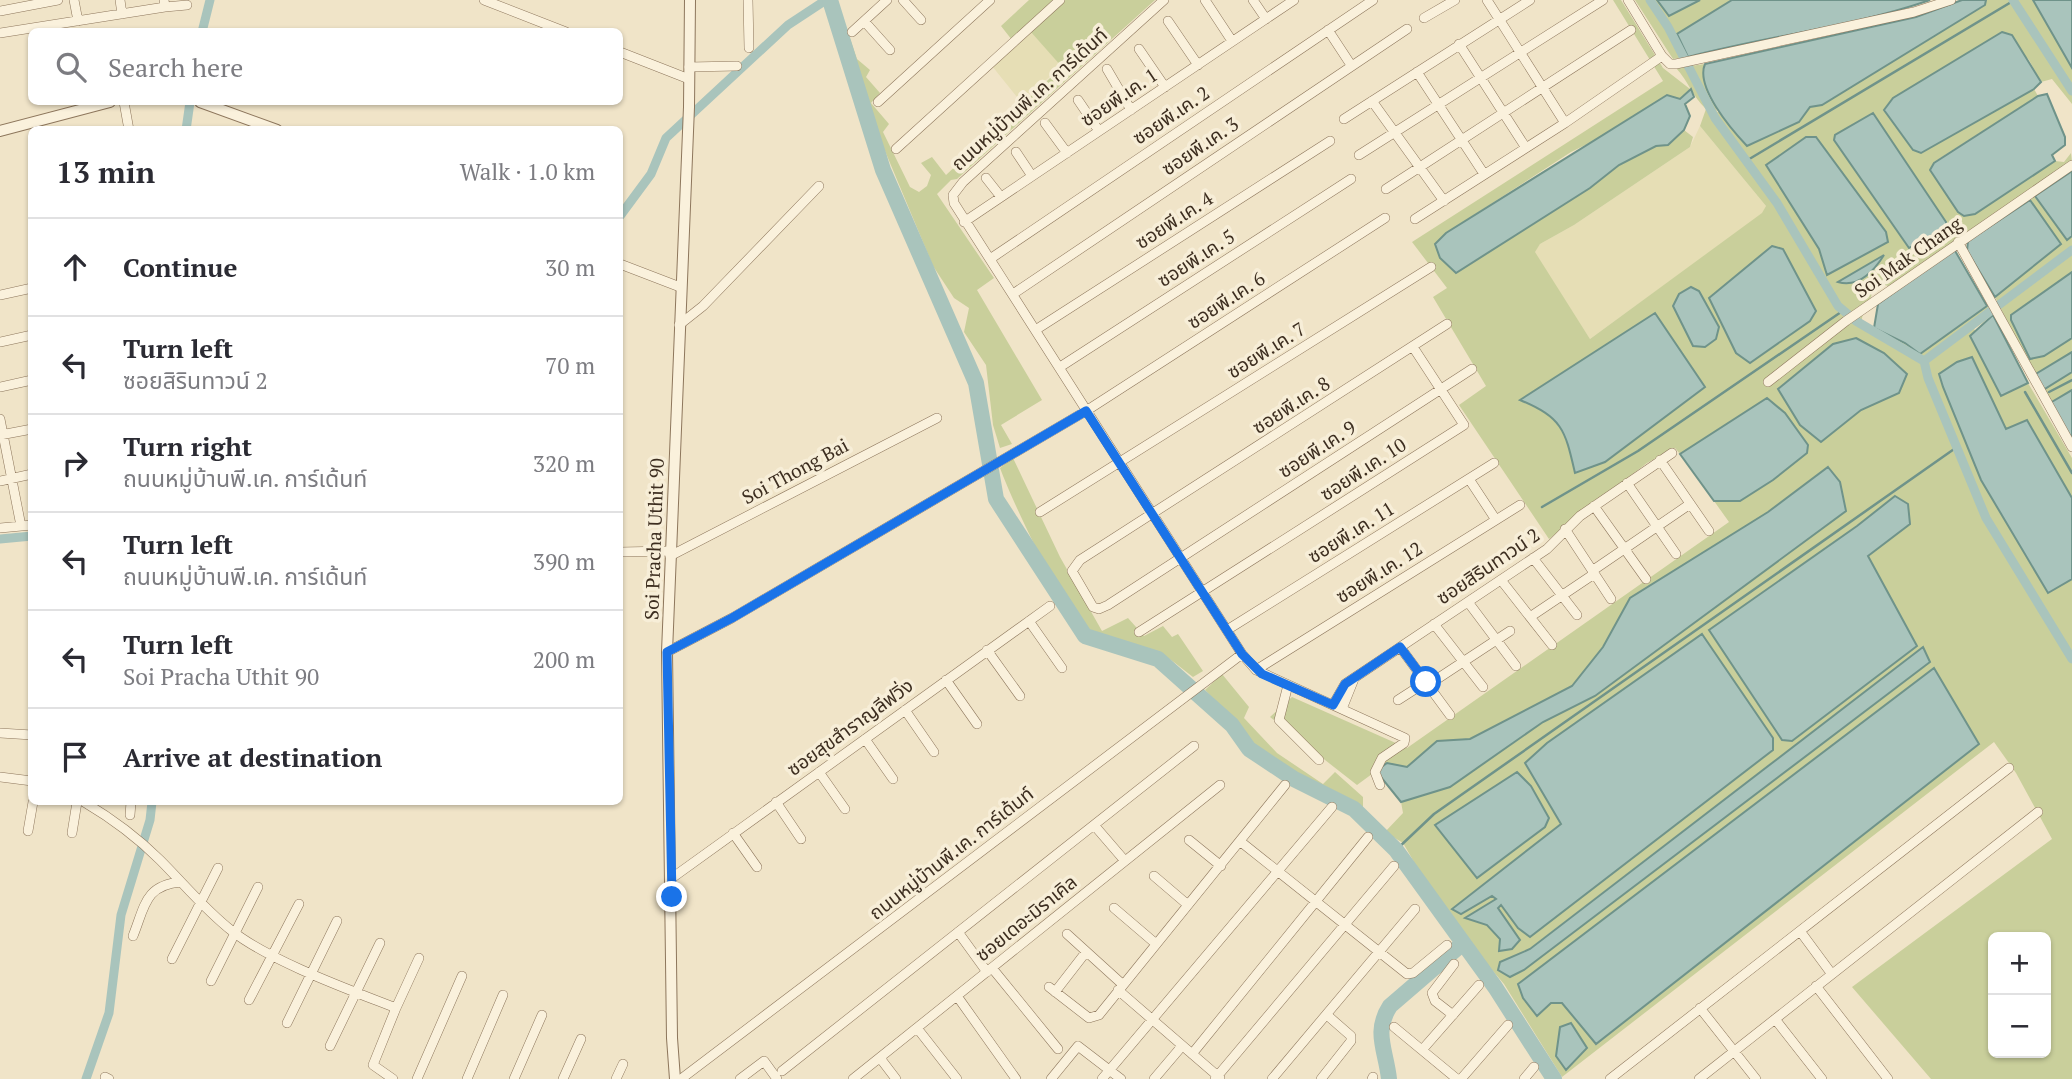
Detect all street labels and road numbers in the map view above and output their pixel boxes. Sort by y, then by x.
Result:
street label: ถนนหมู่บ้านพี.เค. การ์เด้นท์ [945,22,1113,176]
street label: ซอยพี.เค. 1 [1075,62,1162,131]
street label: ซอยพี.เค. 2 [1127,80,1214,149]
street label: ซอยพี.เค. 3 [1156,111,1243,180]
street label: ซอยพี.เค. 4 [1130,185,1218,254]
street label: Soi Mak Chang [1849,210,1967,303]
street label: ซอยพี.เค. 5 [1152,223,1239,292]
street label: ซอยพี.เค. 6 [1182,265,1269,334]
street label: ซอยพี.เค. 7 [1222,316,1310,383]
street label: ซอยพี.เค. 8 [1247,370,1334,439]
street label: ซอยพี.เค. 9 [1273,414,1360,483]
street label: ซอยพี.เค. 10 [1315,431,1411,506]
street label: Soi Thong Bai [737,432,852,509]
street label: Soi Pracha Uthit 90 [638,458,669,620]
street label: ซอยพี.เค. 11 [1303,495,1399,568]
street label: ซอยสิรินทาวน์ 2 [1431,522,1544,609]
street label: ซอยพี.เค. 12 [1331,535,1427,608]
street label: ซอยสุขสำราญลีฟวิ่ง [782,672,918,781]
street label: ถนนหมู่บ้านพี.เค. การ์เด้นท์ [863,781,1039,925]
street label: ซอยเดอะมิราเคิล [970,869,1082,966]

